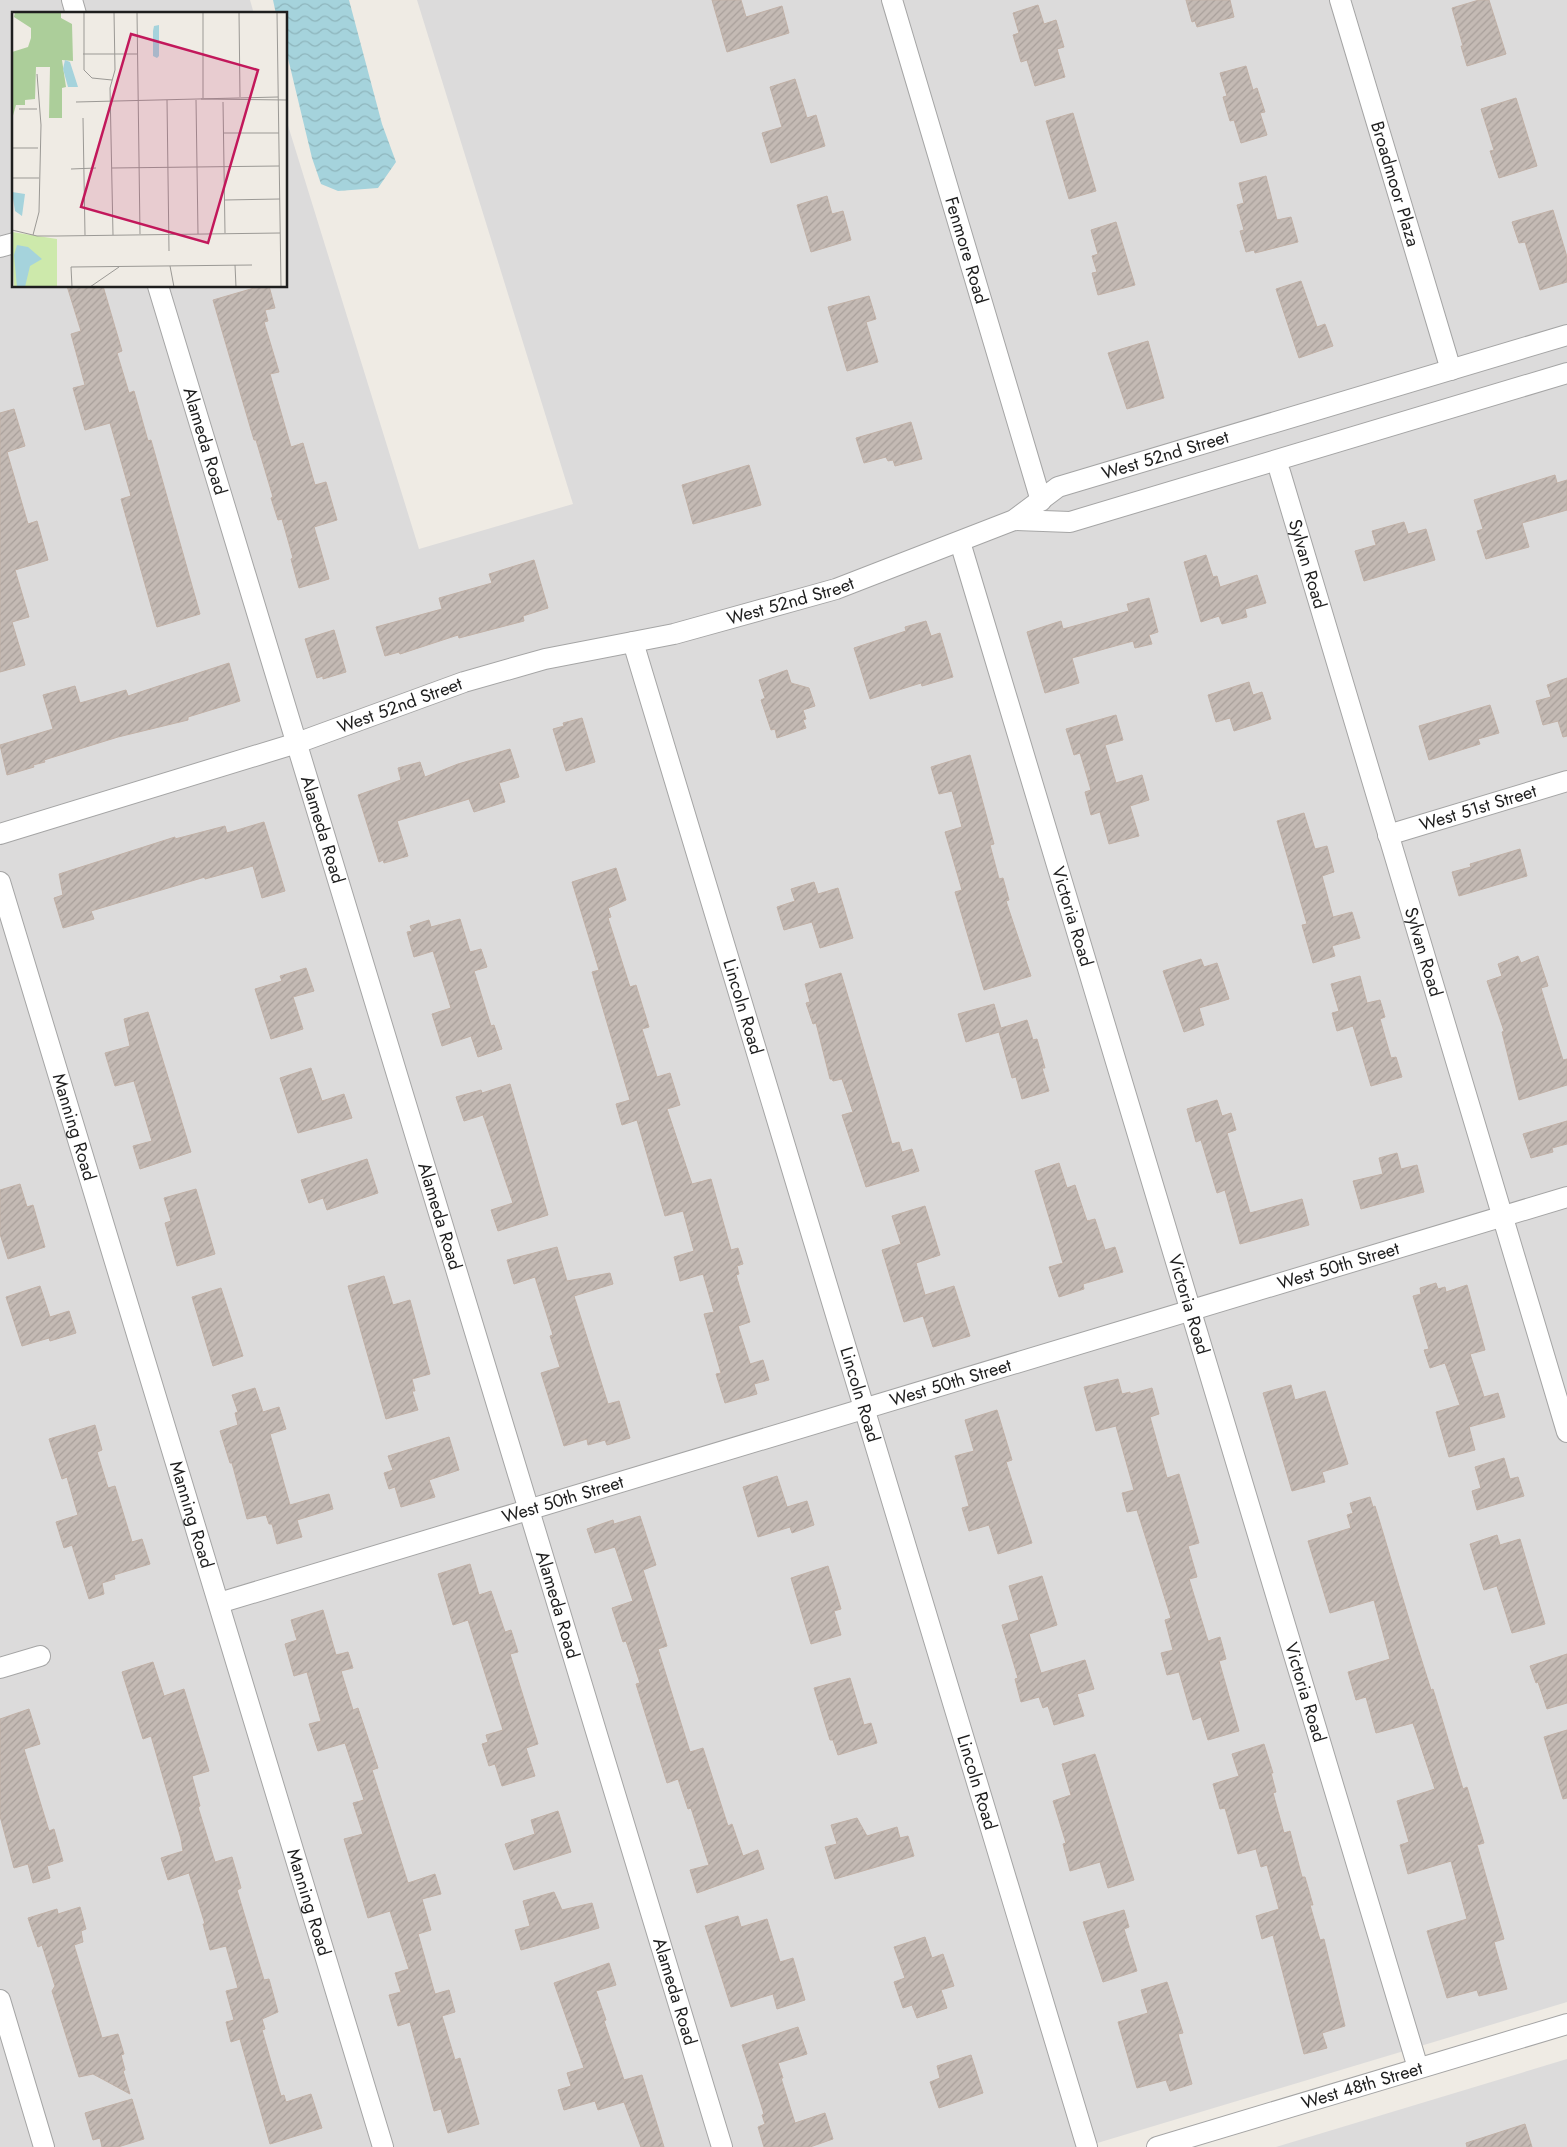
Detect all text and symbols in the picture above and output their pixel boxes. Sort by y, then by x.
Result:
inset map [12,12,288,288]
street label: Broadmoor Plaza [1364,118,1426,250]
street label: Fenmore Road [938,193,995,307]
street label: Alameda Road [176,384,234,498]
street label: West 52nd Street [1099,424,1232,486]
street label: Sylvan Road [1282,516,1333,612]
street label: West 52nd Street [724,570,859,632]
street label: West 52nd Street [334,671,466,740]
street label: Alameda Road [294,773,351,887]
street label: West 51st Street [1416,778,1540,838]
street label: Victoria Road [1045,863,1100,970]
street label: Sylvan Road [1398,904,1449,1000]
street label: Lincoln Road [716,956,770,1058]
street label: Manning Road [46,1070,103,1184]
street label: Alameda Road [411,1159,468,1273]
street label: West 50th Street [1274,1235,1403,1296]
street label: Victoria Road [1162,1251,1216,1358]
street label: Lincoln Road [833,1344,887,1445]
street label: West 50th Street [887,1352,1015,1413]
street label: Manning Road [163,1458,220,1571]
street label: West 50th Street [499,1469,627,1530]
street label: Alameda Road [529,1548,586,1662]
street label: Victoria Road [1278,1639,1333,1745]
street label: Lincoln Road [950,1731,1004,1833]
street label: Manning Road [280,1845,337,1959]
street label: Alameda Road [646,1934,703,2048]
street label: West 48th Street [1298,2055,1426,2116]

